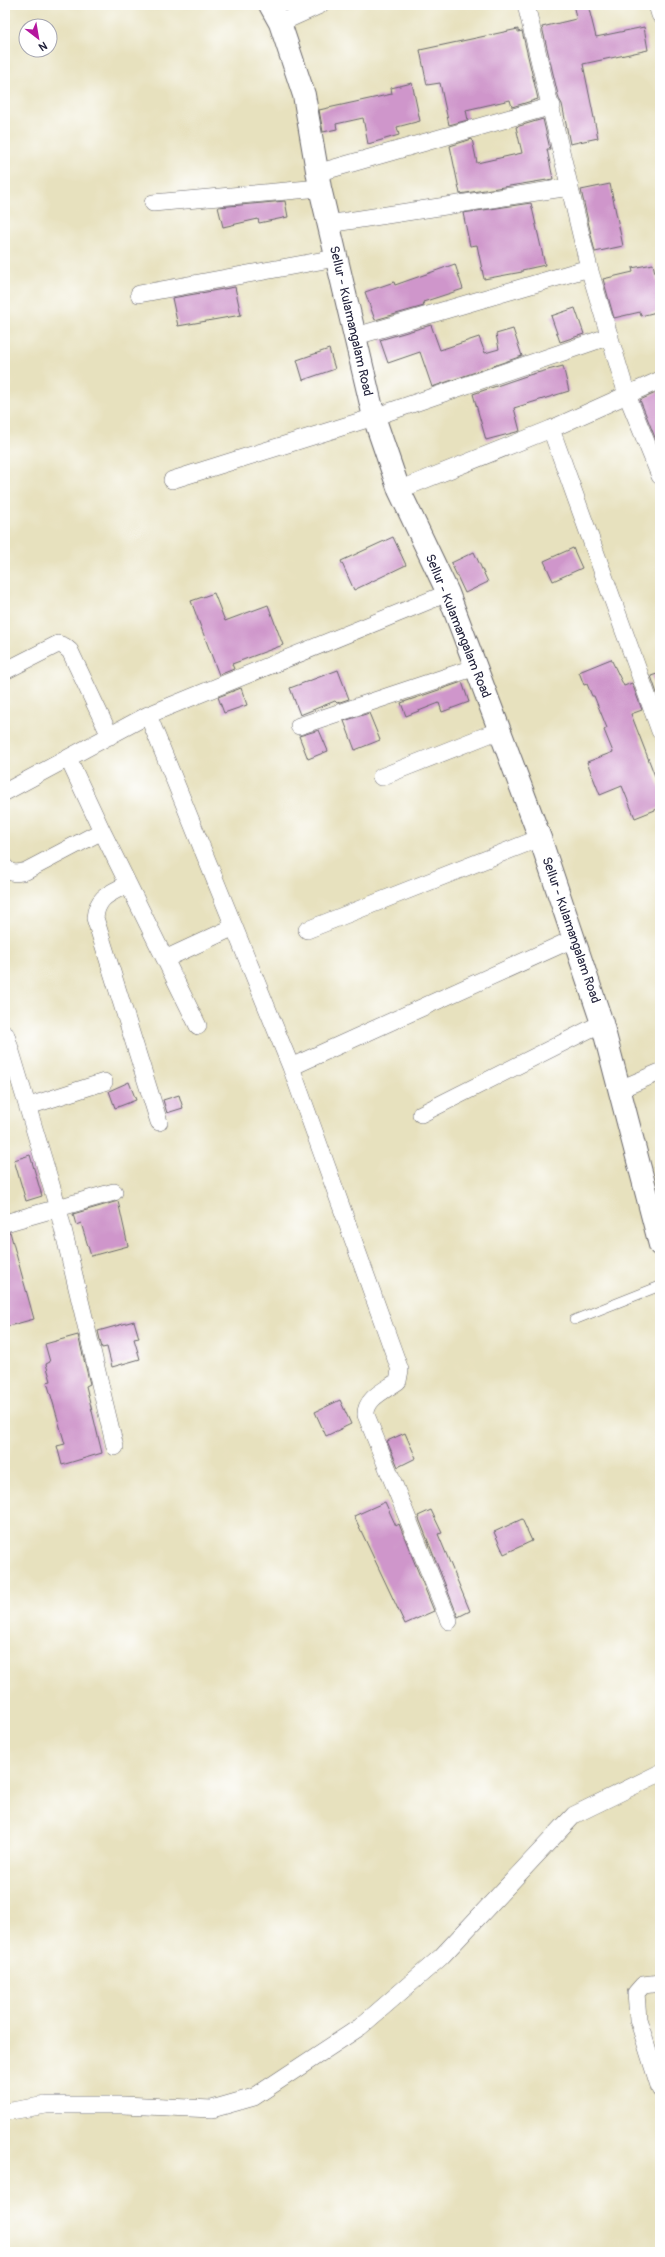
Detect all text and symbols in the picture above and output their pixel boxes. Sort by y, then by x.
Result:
north arrow [18,18,58,58]
text: N [36,39,49,54]
street label: Sellur - Kulamangalam Road [326,244,376,398]
street label: Sellur - Kulamangalam Road [422,552,494,700]
street label: Sellur - Kulamangalam Road [538,855,604,1005]

